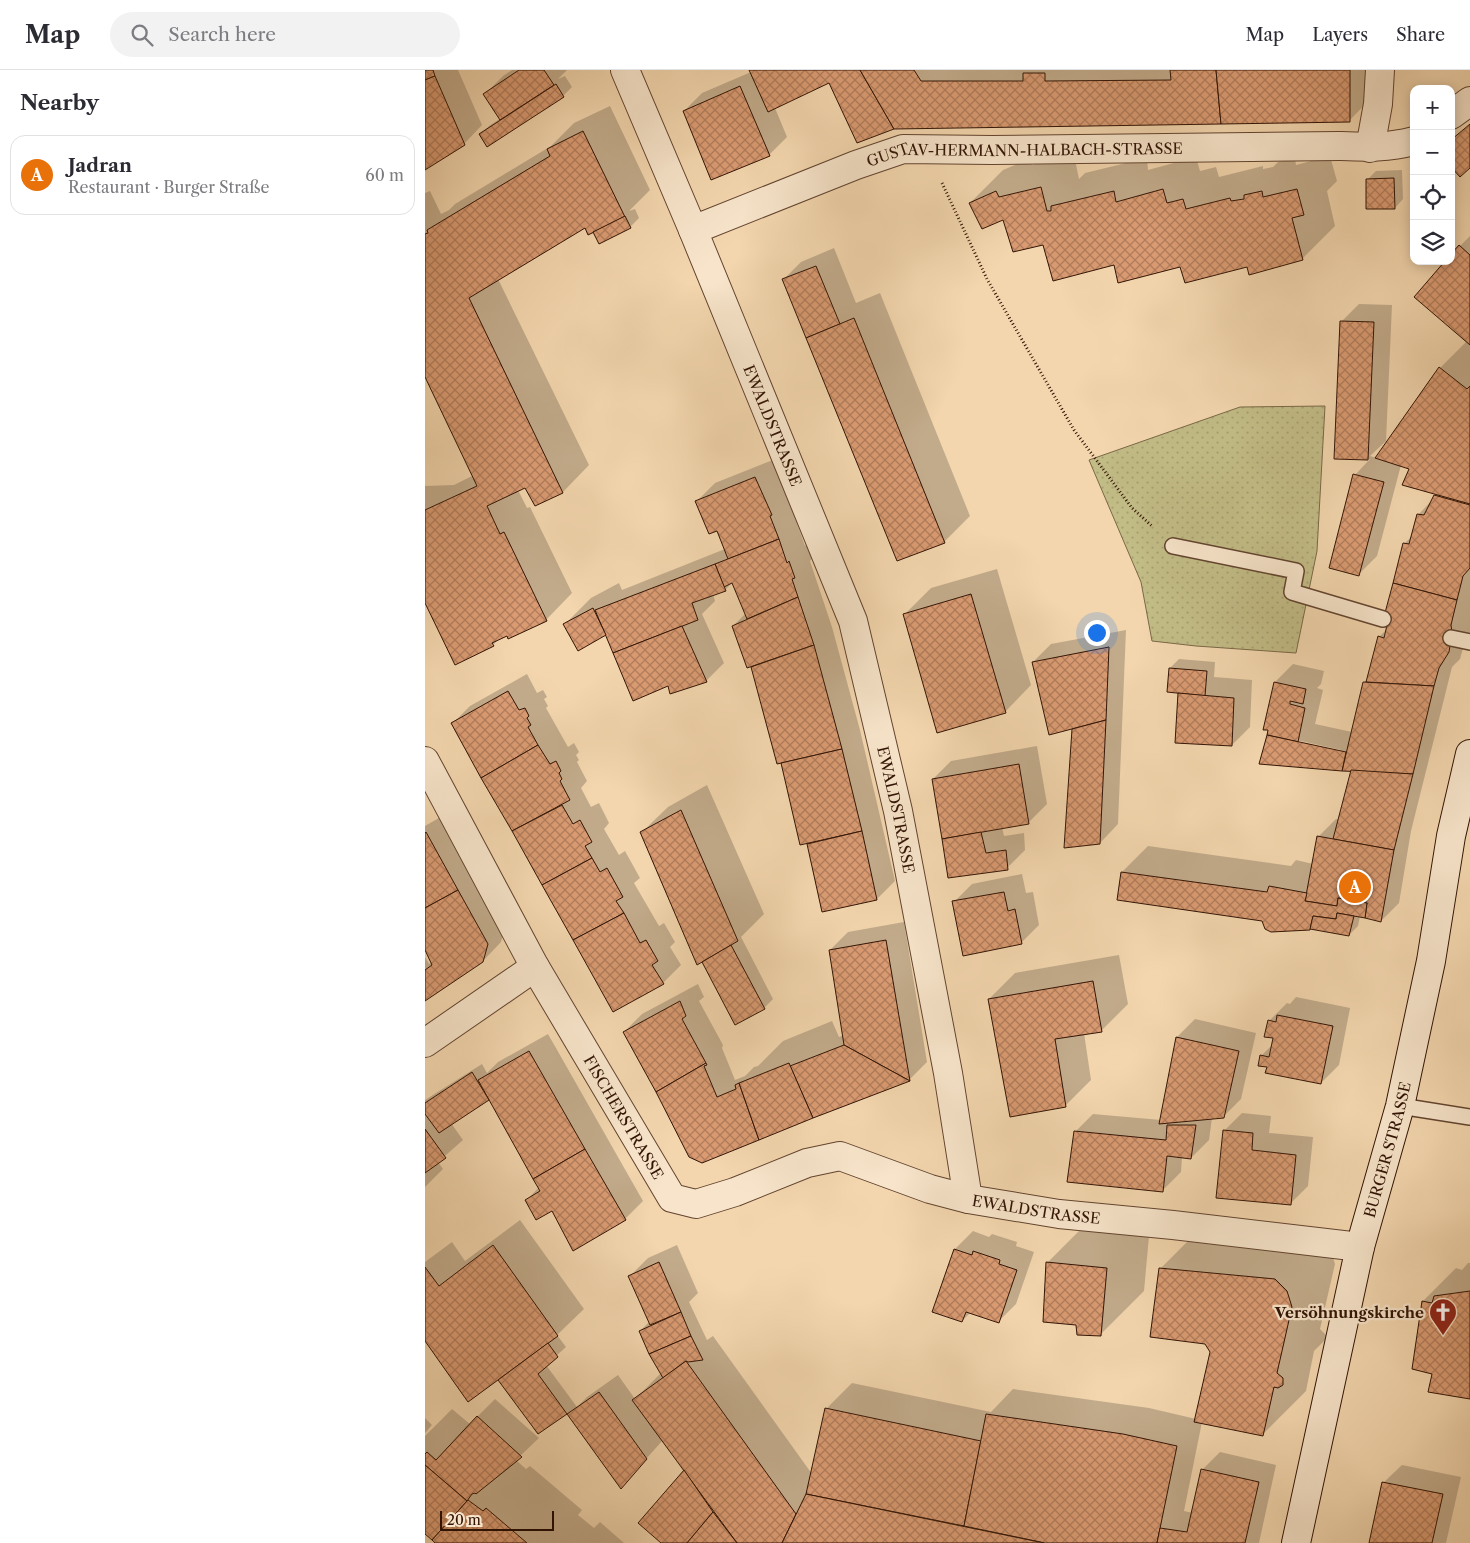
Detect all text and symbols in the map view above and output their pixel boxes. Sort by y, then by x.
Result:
search box [110,12,460,57]
text: Map [25,20,80,49]
icon: search [128,21,156,49]
text: Search here [168,23,276,46]
text: Map [1246,24,1284,46]
text: Layers [1312,24,1368,46]
text: Share [1396,24,1445,46]
map controls [1410,85,1455,265]
button: + [1410,85,1455,130]
text: Nearby [20,90,99,115]
button: − [1410,130,1455,175]
street label: GUSTAV-HERMANN-HALBACH-STRASSE [864,138,1183,170]
text: Jadran [68,154,132,177]
text: A [31,165,43,185]
text: 60 m [365,165,404,185]
button: locate [1410,175,1455,220]
text: Restaurant · Burger Straße [68,177,269,197]
button: layers [1410,220,1455,265]
street label: EWALDSTRASSE [740,362,806,489]
your location [1084,620,1110,646]
street label: EWALDSTRASSE [873,744,919,875]
pin: A [1339,868,1371,906]
street label: FISCHERSTRASSE [580,1052,668,1182]
street label: BURGER STRASSE [1359,1080,1414,1220]
street label: EWALDSTRASSE [971,1190,1101,1227]
church icon: Versöhnungskirche [1428,1297,1458,1336]
place label: Versöhnungskirche [1274,1303,1424,1322]
scale bar [440,1508,554,1531]
text: 20 m [447,1511,481,1529]

